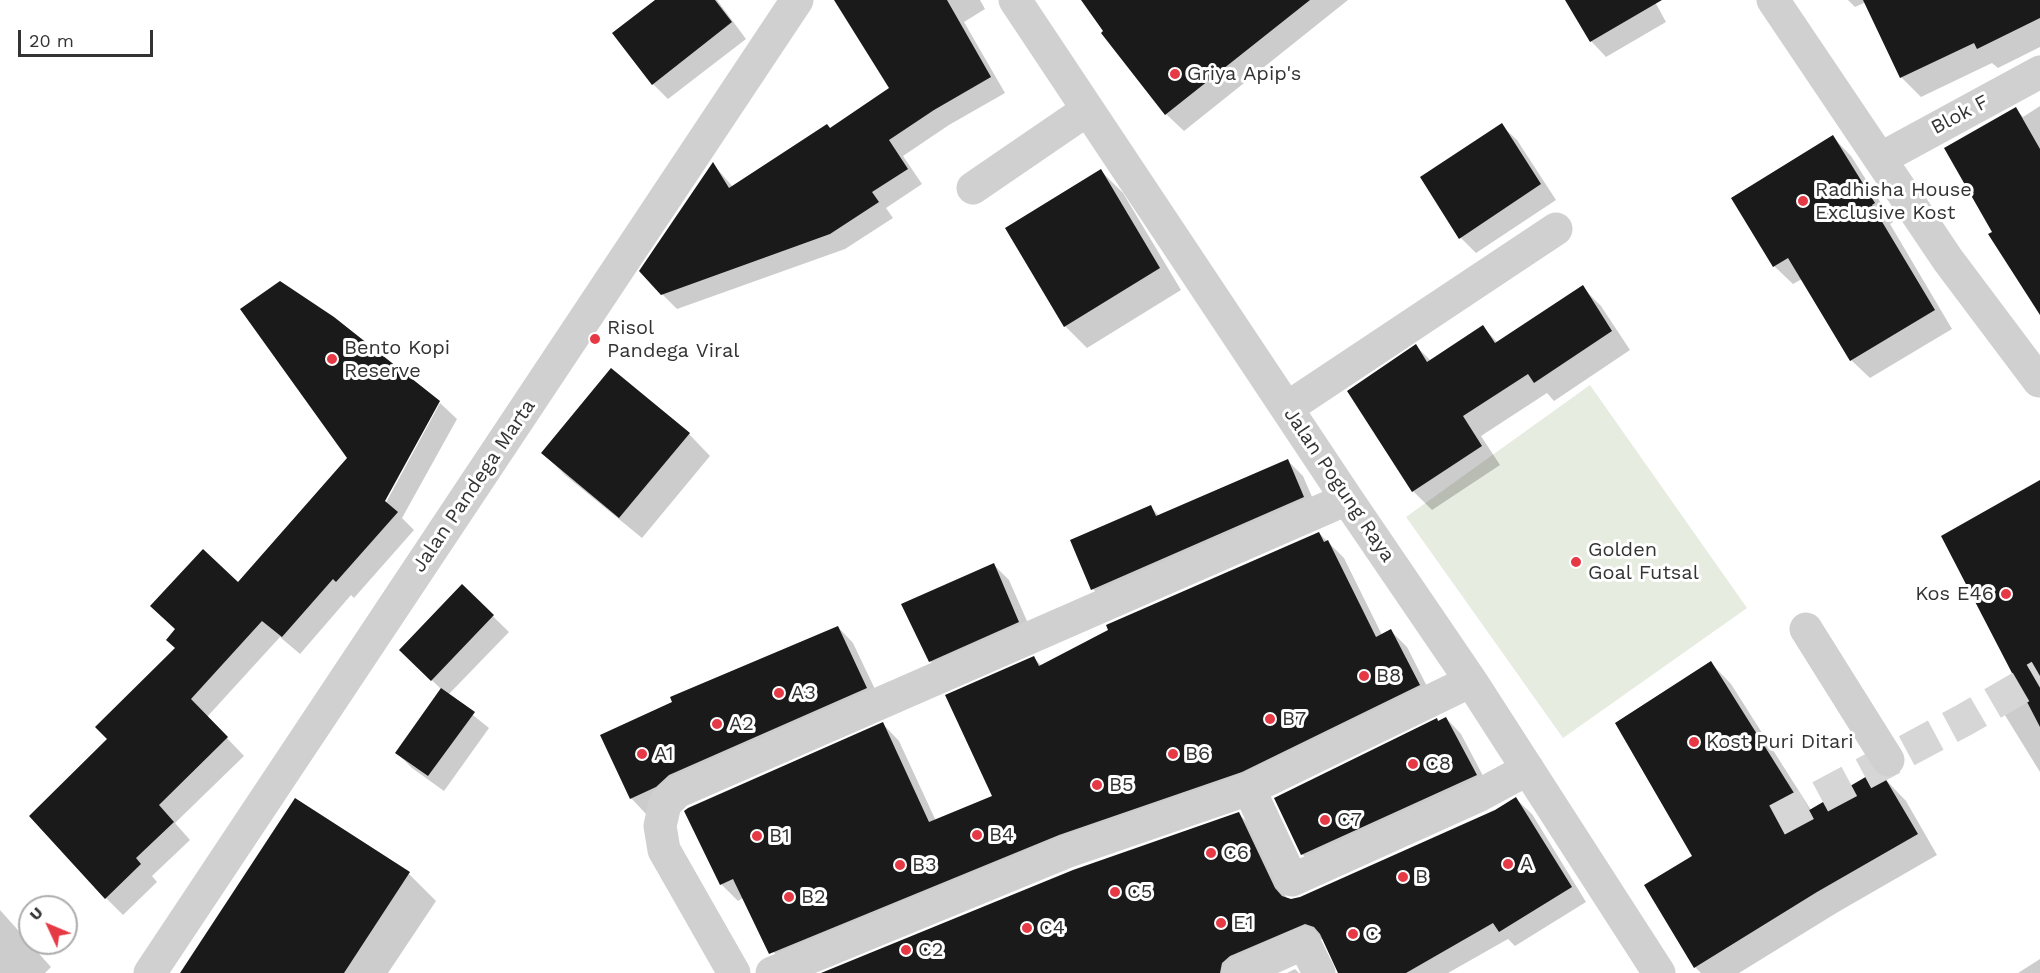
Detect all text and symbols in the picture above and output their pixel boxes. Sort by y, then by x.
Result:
scale bar [21,18,156,56]
text: 20 m [29,30,74,51]
place label: Griya Apip's [1187,62,1301,86]
marker: Griya Apip's [1168,67,1182,81]
street label: Blok F [1927,90,1993,140]
place label: Radhisha House Exclusive Kost [1815,178,1972,225]
marker: Radhisha House Exclusive Kost [1796,194,1810,208]
place label: Risol Pandega Viral [607,316,739,363]
marker: Risol Pandega Viral [588,332,602,346]
place label: Bento Kopi Reserve [344,336,450,383]
marker: Bento Kopi Reserve [325,352,339,366]
street label: Jalan Pandega Marta [407,395,541,577]
street label: Jalan Pogung Raya [1278,403,1400,567]
place label: Golden Goal Futsal [1588,538,1699,585]
marker: Golden Goal Futsal [1569,555,1583,569]
place label: Kos E46 [1915,582,1994,606]
marker: Kos E46 [1999,587,2013,601]
place label: B8 [1376,664,1401,688]
marker: B8 [1357,669,1371,683]
place label: A3 [791,681,816,705]
marker: A3 [772,686,786,700]
place label: B7 [1282,707,1306,731]
place label: A2 [729,712,754,736]
marker: B7 [1263,712,1277,726]
marker: A2 [710,717,724,731]
place label: Kost Puri Ditari [1706,730,1854,754]
marker: Kost Puri Ditari [1687,735,1701,749]
place label: A1 [654,742,674,766]
place label: B6 [1185,742,1210,766]
marker: A1 [635,747,649,761]
marker: B6 [1166,747,1180,761]
place label: C8 [1425,752,1451,776]
marker: C8 [1406,757,1420,771]
place label: B5 [1109,773,1134,797]
marker: B5 [1090,778,1104,792]
place label: C7 [1337,808,1362,832]
marker: C7 [1318,813,1332,827]
place label: B4 [989,823,1014,847]
place label: B1 [769,824,790,848]
marker: B4 [970,828,984,842]
marker: B1 [750,829,764,843]
place label: C6 [1223,841,1249,865]
marker: C6 [1204,846,1218,860]
place label: A [1520,852,1533,876]
place label: B3 [912,853,937,877]
marker: A [1501,857,1515,871]
marker: B3 [893,858,907,872]
place label: B [1415,865,1428,889]
marker: B [1396,870,1410,884]
place label: C5 [1127,880,1152,904]
place label: B2 [801,885,826,909]
marker: C5 [1108,885,1122,899]
marker: B2 [782,890,796,904]
north arrow [18,895,78,955]
text: U [25,903,47,924]
place label: E1 [1233,911,1254,935]
place label: C4 [1039,916,1065,940]
marker: E1 [1214,916,1228,930]
marker: C4 [1020,921,1034,935]
place label: C [1365,922,1379,946]
marker: C [1346,927,1360,941]
place label: C2 [918,938,943,962]
marker: C2 [899,943,913,957]

